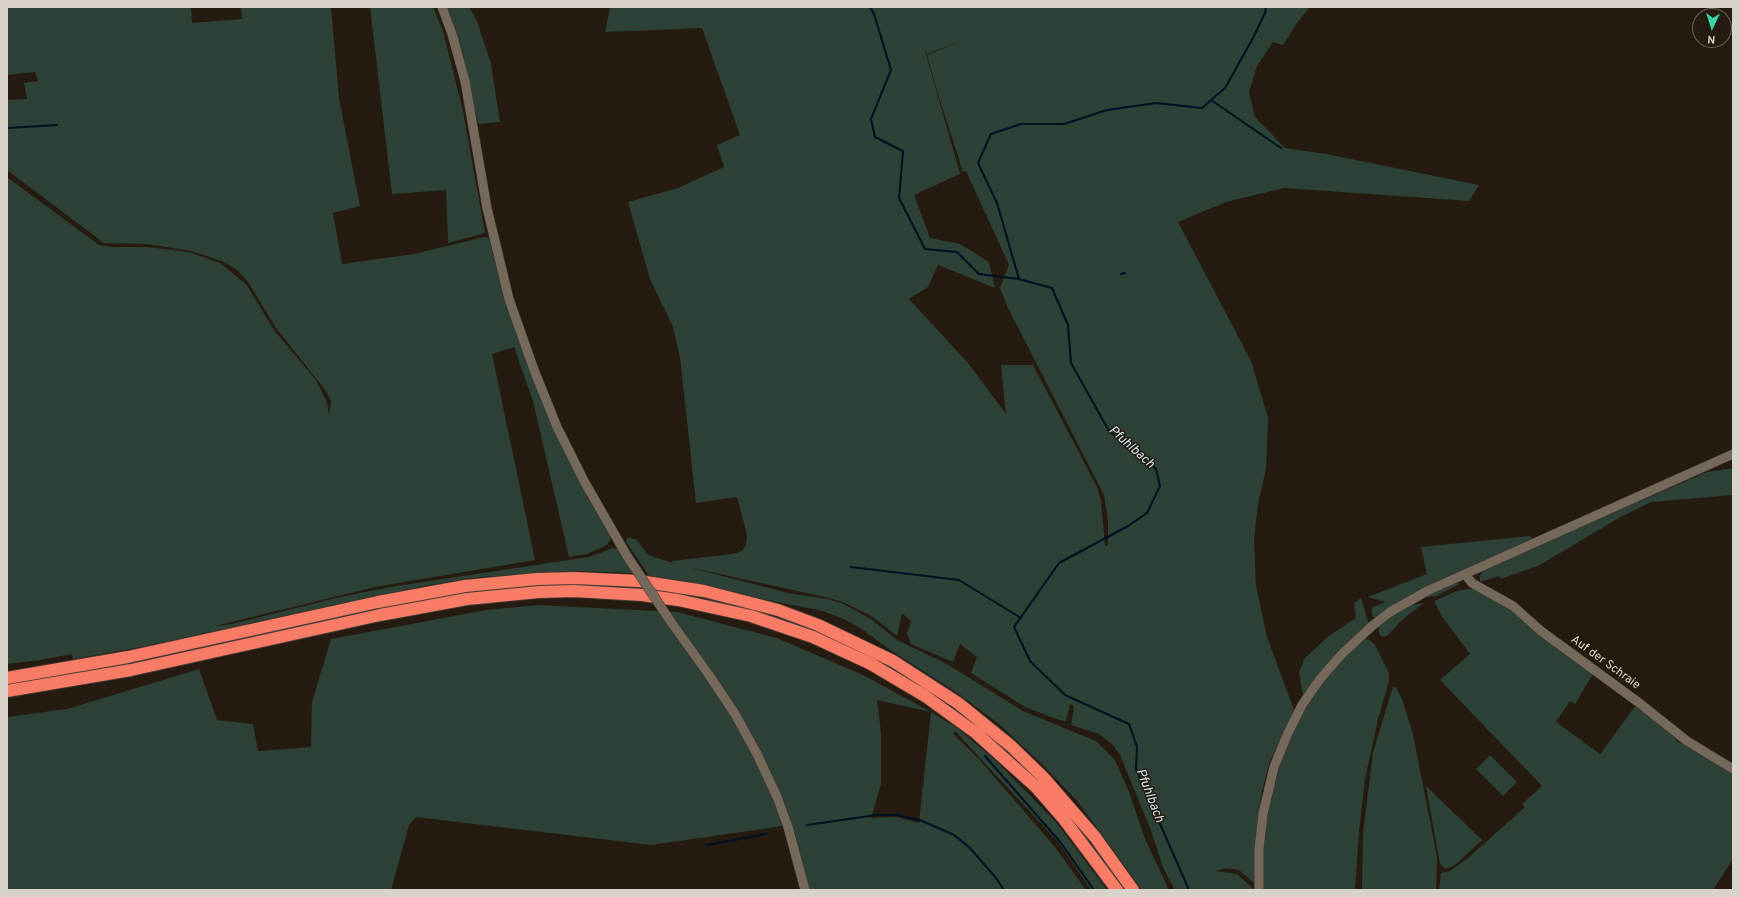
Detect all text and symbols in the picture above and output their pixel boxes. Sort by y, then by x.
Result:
north arrow [1692,8,1732,48]
text: N [1707,32,1716,46]
water label: Pfuhlbach [1105,423,1157,473]
street label: Auf der Schraie [1567,633,1643,693]
water label: Pfuhlbach [1132,767,1166,825]

